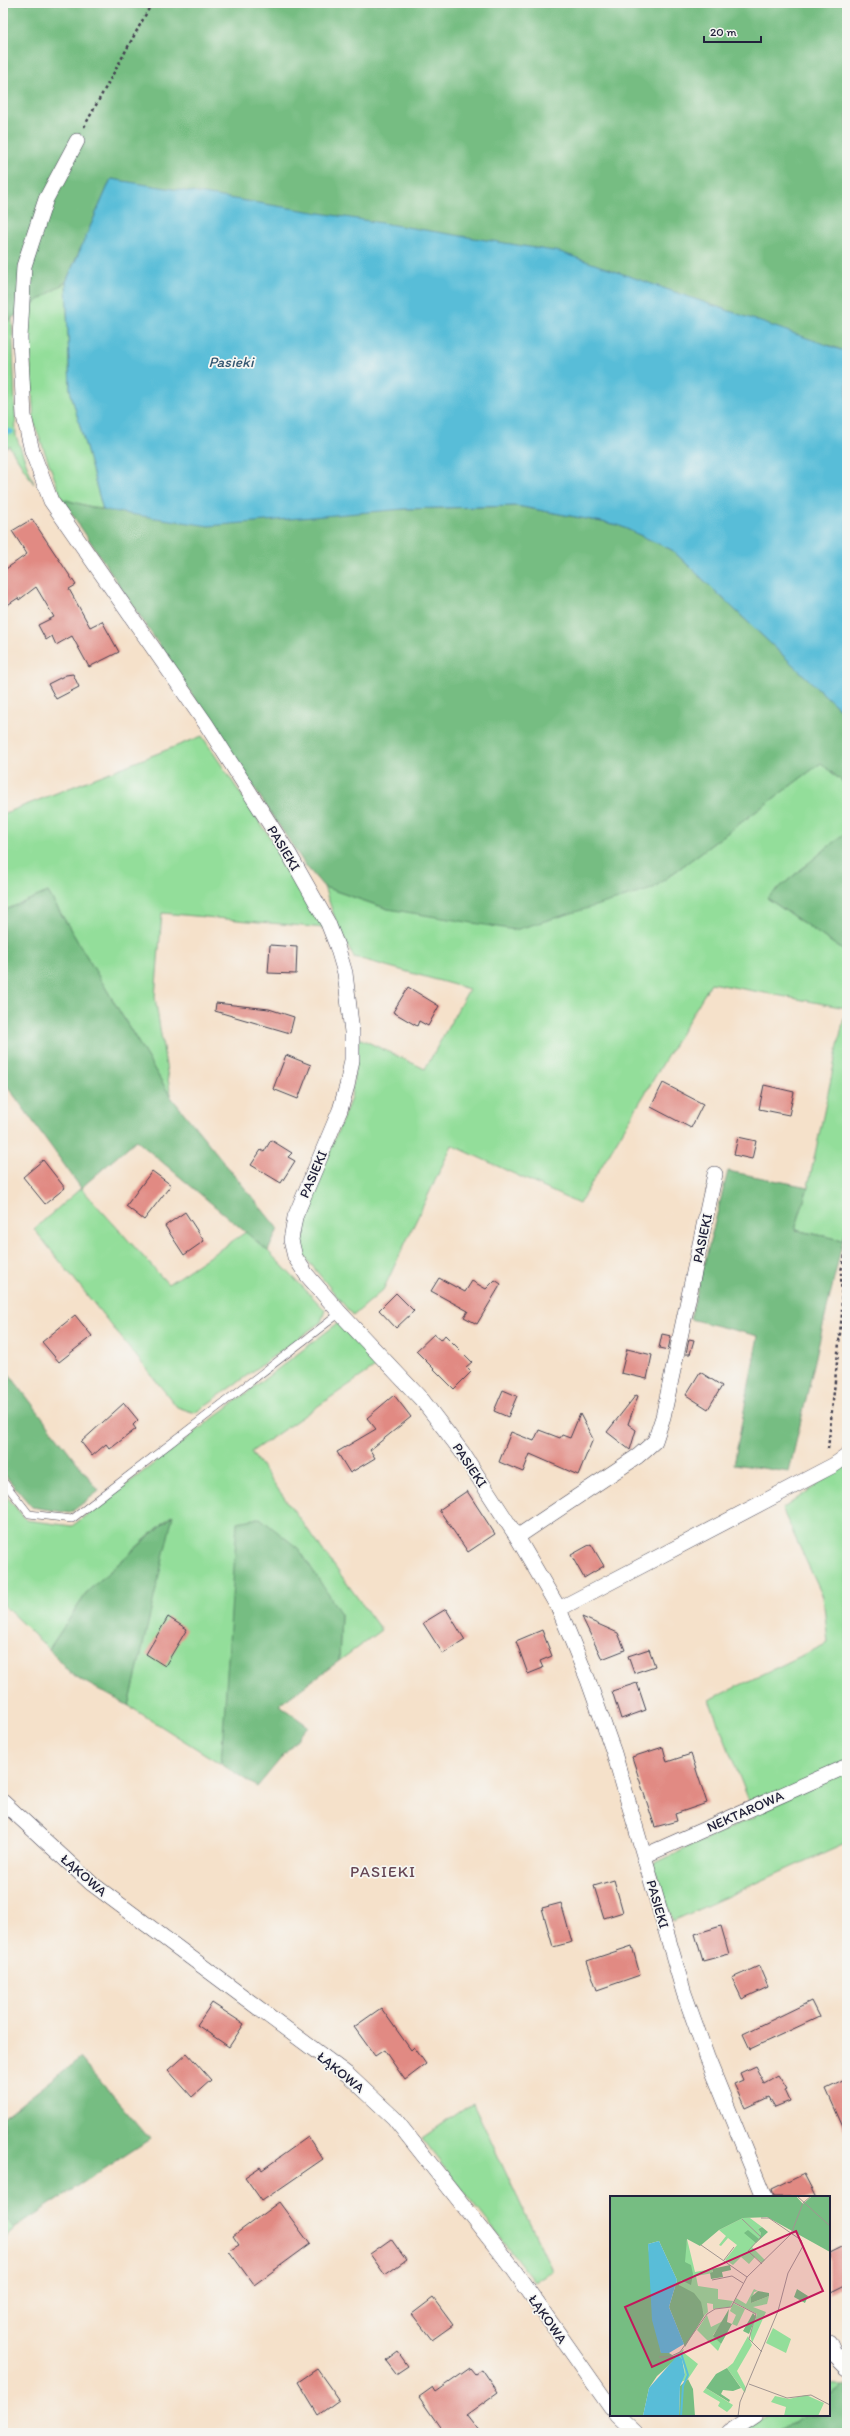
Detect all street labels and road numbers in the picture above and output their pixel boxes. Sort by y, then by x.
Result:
street label: PASIEKI [263,822,304,874]
street label: PASIEKI [296,1148,331,1201]
street label: PASIEKI [689,1212,716,1264]
street label: PASIEKI [449,1440,491,1491]
street label: NEKTAROWA [704,1787,786,1836]
street label: ŁĄKOWA [57,1851,110,1900]
street label: PASIEKI [642,1878,673,1930]
street label: ŁĄKOWA [314,2048,368,2097]
street label: ŁĄKOWA [525,2291,571,2347]

